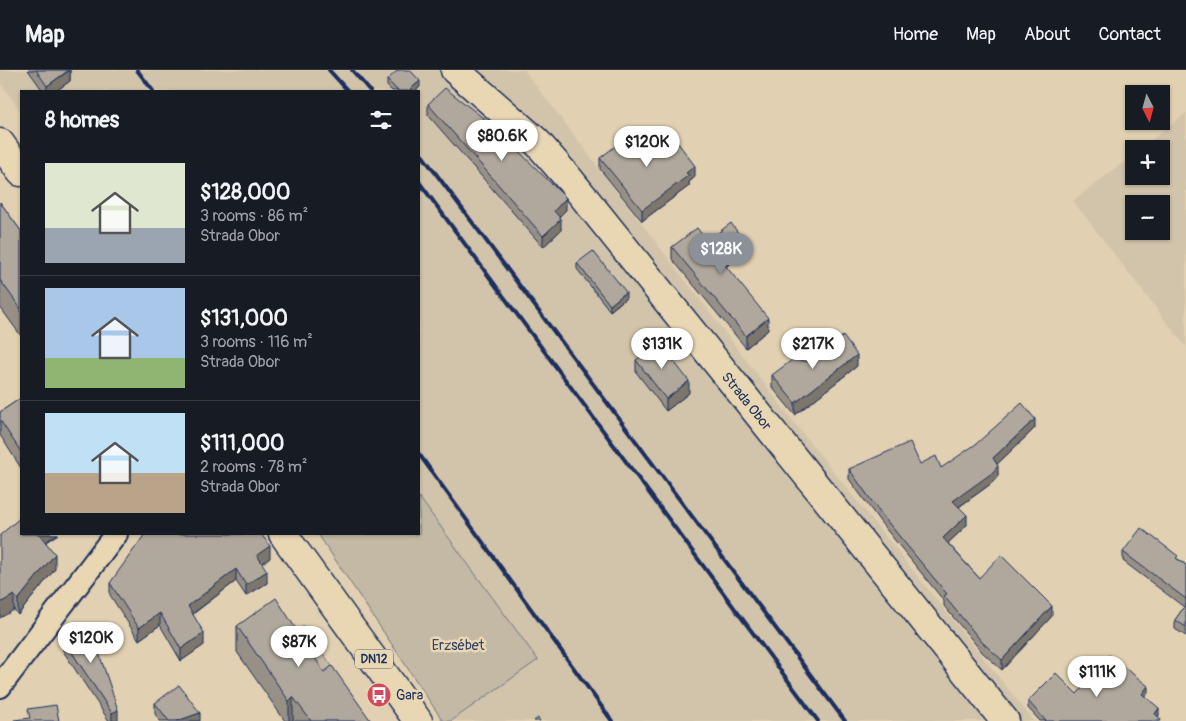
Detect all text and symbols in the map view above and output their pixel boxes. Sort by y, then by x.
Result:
text: Map [25,20,65,49]
text: Home [893,23,938,46]
text: Map [966,23,996,46]
text: About [1024,23,1070,46]
text: Contact [1098,23,1161,46]
north arrow [1125,85,1170,130]
map controls [1125,85,1170,240]
icon: filters [367,106,395,134]
text: 8 homes [45,107,119,134]
pin: $80.6K [461,119,543,162]
text: $80.6K [477,126,527,146]
pin: $120K [612,126,682,168]
text: $120K [625,132,669,152]
button: + [1125,140,1170,185]
text: $128,000 [200,179,290,206]
icon: home [85,183,145,243]
button: − [1125,195,1170,240]
text: 3 rooms · 86 m² [200,206,308,226]
text: Strada Obor [200,226,280,246]
pin: $128K [686,232,756,275]
text: $128K [700,239,742,259]
text: $131,000 [200,305,288,332]
icon: home [85,308,145,368]
pin: $131K [627,328,697,370]
pin: $217K [778,328,848,370]
text: 3 rooms · 116 m² [200,332,313,352]
text: $131K [642,334,682,354]
text: $217K [792,334,834,354]
text: Strada Obor [200,352,280,372]
street label: Strada Obor [718,369,775,434]
text: $111,000 [200,430,284,457]
icon: home [85,433,145,493]
text: 2 rooms · 78 m² [200,457,307,477]
text: Strada Obor [200,477,280,497]
pin: $120K [56,622,126,664]
pin: $87K [269,626,329,668]
text: $120K [69,628,113,648]
text: $87K [282,632,316,652]
park label: Erzsébet [432,637,485,654]
road number: DN12 [355,650,393,668]
pin: $111K [1062,656,1132,698]
text: $111K [1078,662,1116,682]
bus stop icon: Gara [366,682,392,708]
place label: Gara [396,687,423,704]

